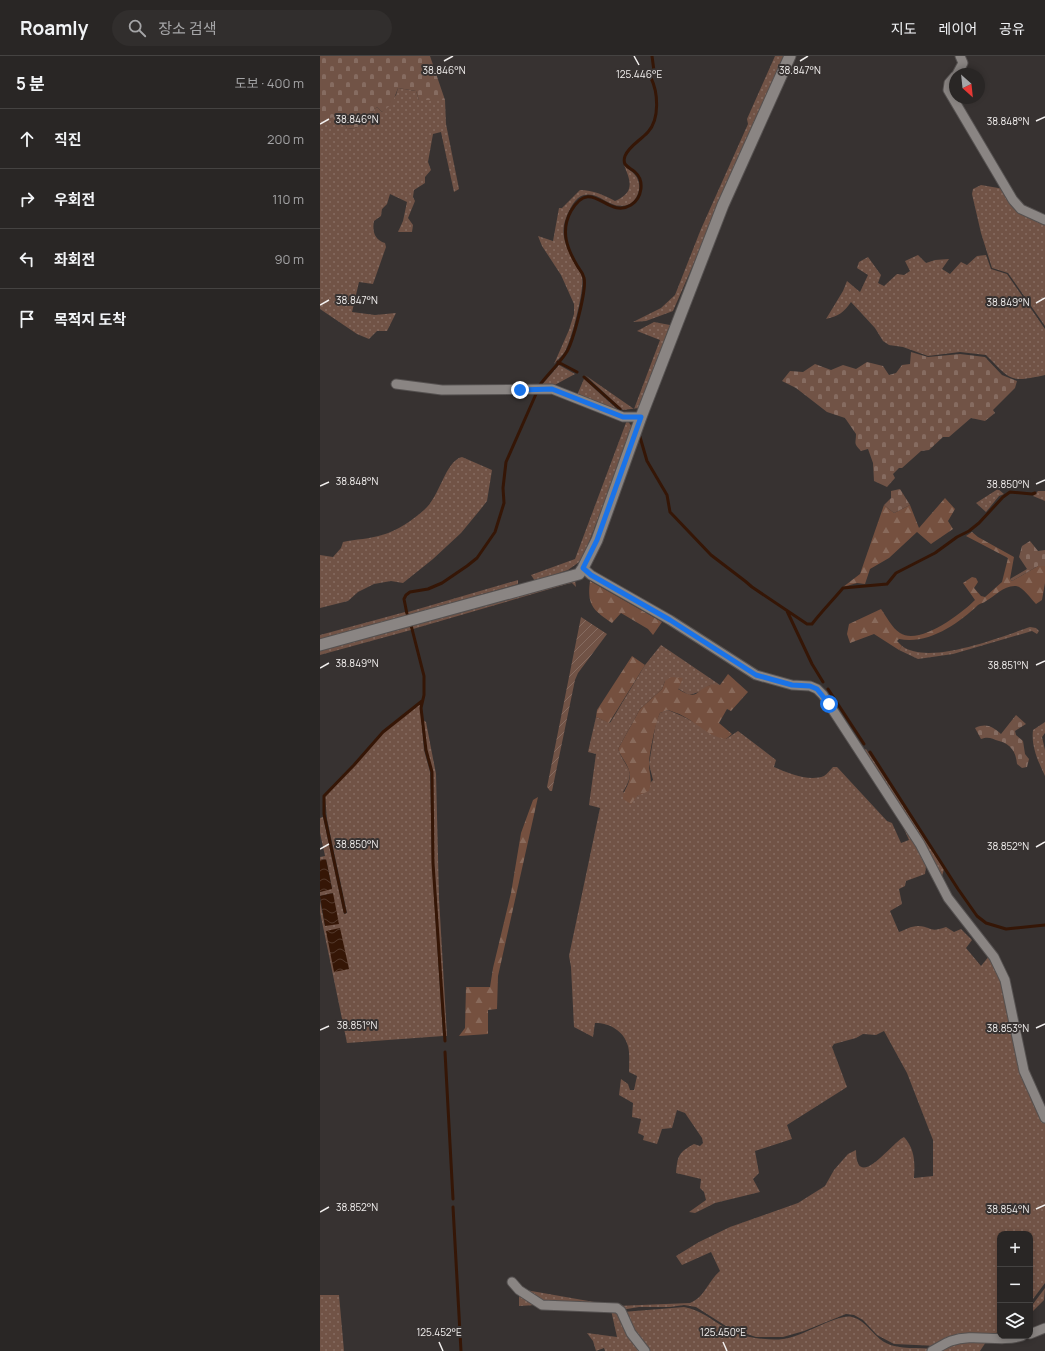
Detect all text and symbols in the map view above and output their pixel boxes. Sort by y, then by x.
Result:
search box [112,10,392,46]
text: Roamly [20,15,88,41]
icon: search [126,17,148,39]
text: 장소 검색 [158,18,216,39]
text: 지도 [891,19,917,38]
text: 레이어 [939,19,977,38]
text: 공유 [999,19,1025,38]
text: 38.846°N [422,63,466,77]
text: 38.847°N [779,63,821,77]
text: 125.446°E [616,67,662,81]
north arrow [949,68,985,104]
text: 5 분 [16,72,45,95]
text: 도보 · 400 m [235,74,304,92]
text: 38.846°N [335,112,379,126]
text: 38.848°N [987,114,1030,128]
icon: ahead [16,128,38,150]
text: 직진 [54,129,82,150]
text: 200 m [267,130,304,148]
icon: right [16,188,38,210]
text: 우회전 [54,189,95,210]
text: 110 m [272,190,304,208]
icon: left [16,248,38,270]
text: 좌회전 [54,249,95,270]
text: 90 m [274,250,304,268]
text: 38.847°N [336,293,378,307]
text: 38.849°N [986,295,1030,309]
icon: arrive [16,308,38,330]
text: 목적지 도착 [54,309,126,330]
route end [511,381,529,399]
text: 38.848°N [336,474,379,488]
text: 38.850°N [987,477,1030,491]
text: 38.849°N [335,656,379,670]
text: 38.851°N [988,658,1028,672]
route start [820,695,838,713]
text: 38.850°N [336,837,379,851]
text: 38.852°N [987,839,1029,853]
text: 38.851°N [337,1018,377,1032]
text: 38.853°N [987,1021,1029,1035]
text: 38.852°N [336,1200,378,1214]
text: 38.854°N [987,1202,1029,1216]
map controls [997,1231,1033,1339]
button: + [997,1231,1033,1267]
button: − [997,1267,1033,1303]
button: layers [997,1303,1033,1339]
text: 125.452°E [416,1325,462,1339]
text: 125.450°E [700,1325,746,1339]

